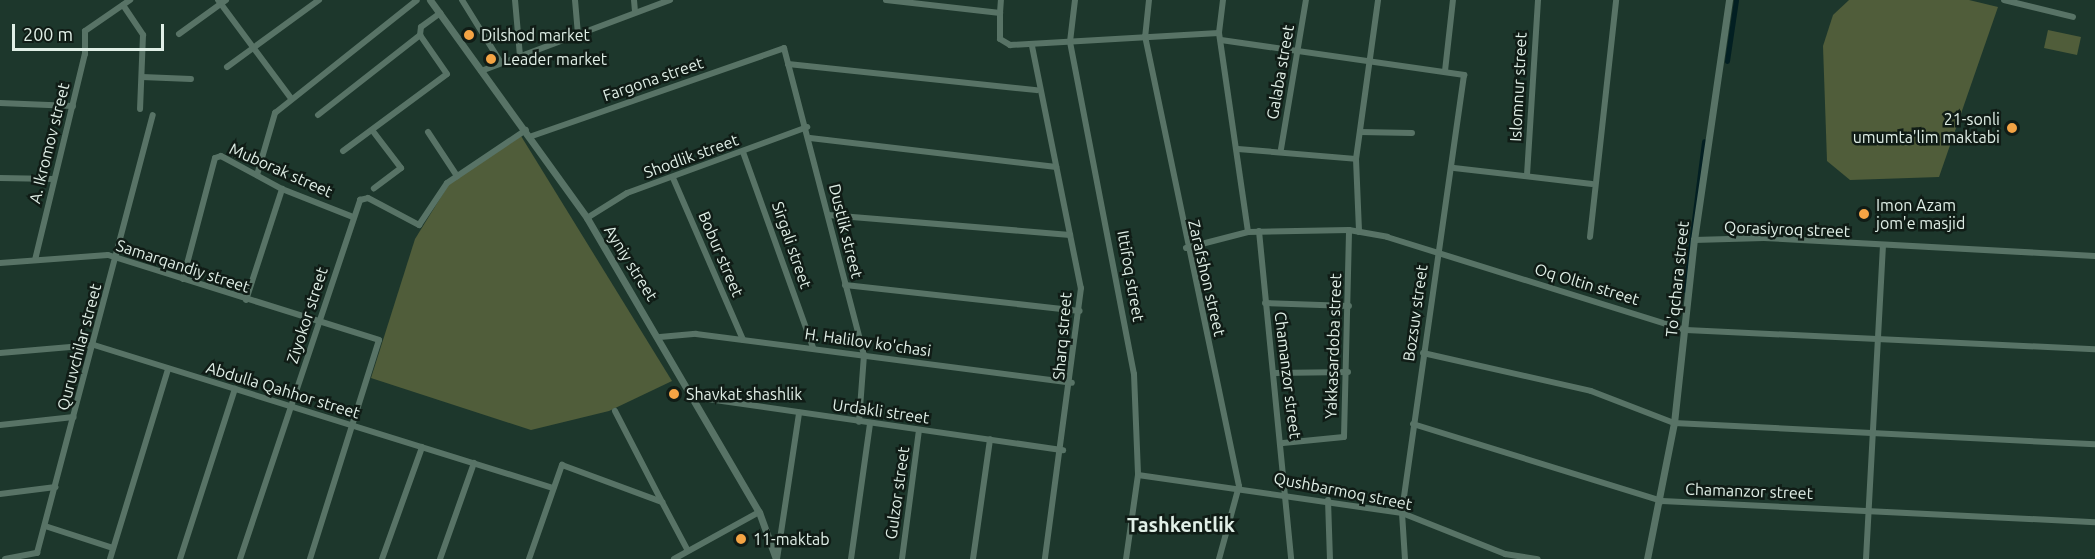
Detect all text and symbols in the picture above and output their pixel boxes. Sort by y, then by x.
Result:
scale bar [15,12,166,50]
street label: Galaba street [1262,23,1298,121]
text: 200 m [23,24,73,44]
place label: Dilshod market [481,25,590,45]
marker: Dilshod market [462,28,476,42]
street label: Islomnur street [1506,32,1530,142]
place label: Leader market [503,49,607,69]
marker: Leader market [484,52,498,66]
street label: Fargona street [600,53,706,105]
street label: A. Ikromov street [25,81,73,205]
place label: 21-sonli umumta'lim maktabi [1853,109,2000,147]
marker: 21-sonli umumta'lim maktabi [2005,121,2019,135]
street label: Shodlik street [641,130,741,182]
street label: Muborak street [226,139,336,201]
street label: Dustlik street [825,182,867,280]
place label: Imon Azam jom'e masjid [1876,195,1965,233]
street label: Sirgali street [768,199,816,291]
marker: Imon Azam jom'e masjid [1857,207,1871,221]
street label: Bobur street [694,208,748,300]
street label: Qorasiyroq street [1724,217,1850,241]
street label: Zarafshon street [1184,218,1230,338]
street label: To'qchara street [1661,220,1693,338]
street label: Ayniy street [600,222,662,304]
street label: Ittifoq street [1114,229,1148,323]
street label: Samarqandiy street [114,235,252,297]
street label: Oq Oltin street [1532,259,1642,309]
street label: Bozsuv street [1399,263,1431,363]
street label: Ziyokor street [282,264,332,366]
street label: Yakkasardoba street [1321,273,1345,419]
street label: Quruvchilar street [53,282,105,412]
street label: Sharq street [1049,291,1075,381]
street label: Chamanzor street [1271,310,1305,440]
street label: H. Halilov ko'chasi [804,324,932,360]
street label: Abdulla Qahhor street [204,357,362,423]
place label: Shavkat shashlik [686,384,802,404]
marker: Shavkat shashlik [667,387,681,401]
street label: Urdakli street [831,395,931,427]
street label: Gulzor street [881,445,913,541]
street label: Qushbarmoq street [1272,468,1414,514]
street label: Chamanzor street [1685,479,1813,503]
district label: Tashkentlik [1127,512,1235,536]
place label: 11-maktab [753,529,830,549]
marker: 11-maktab [734,532,748,546]

